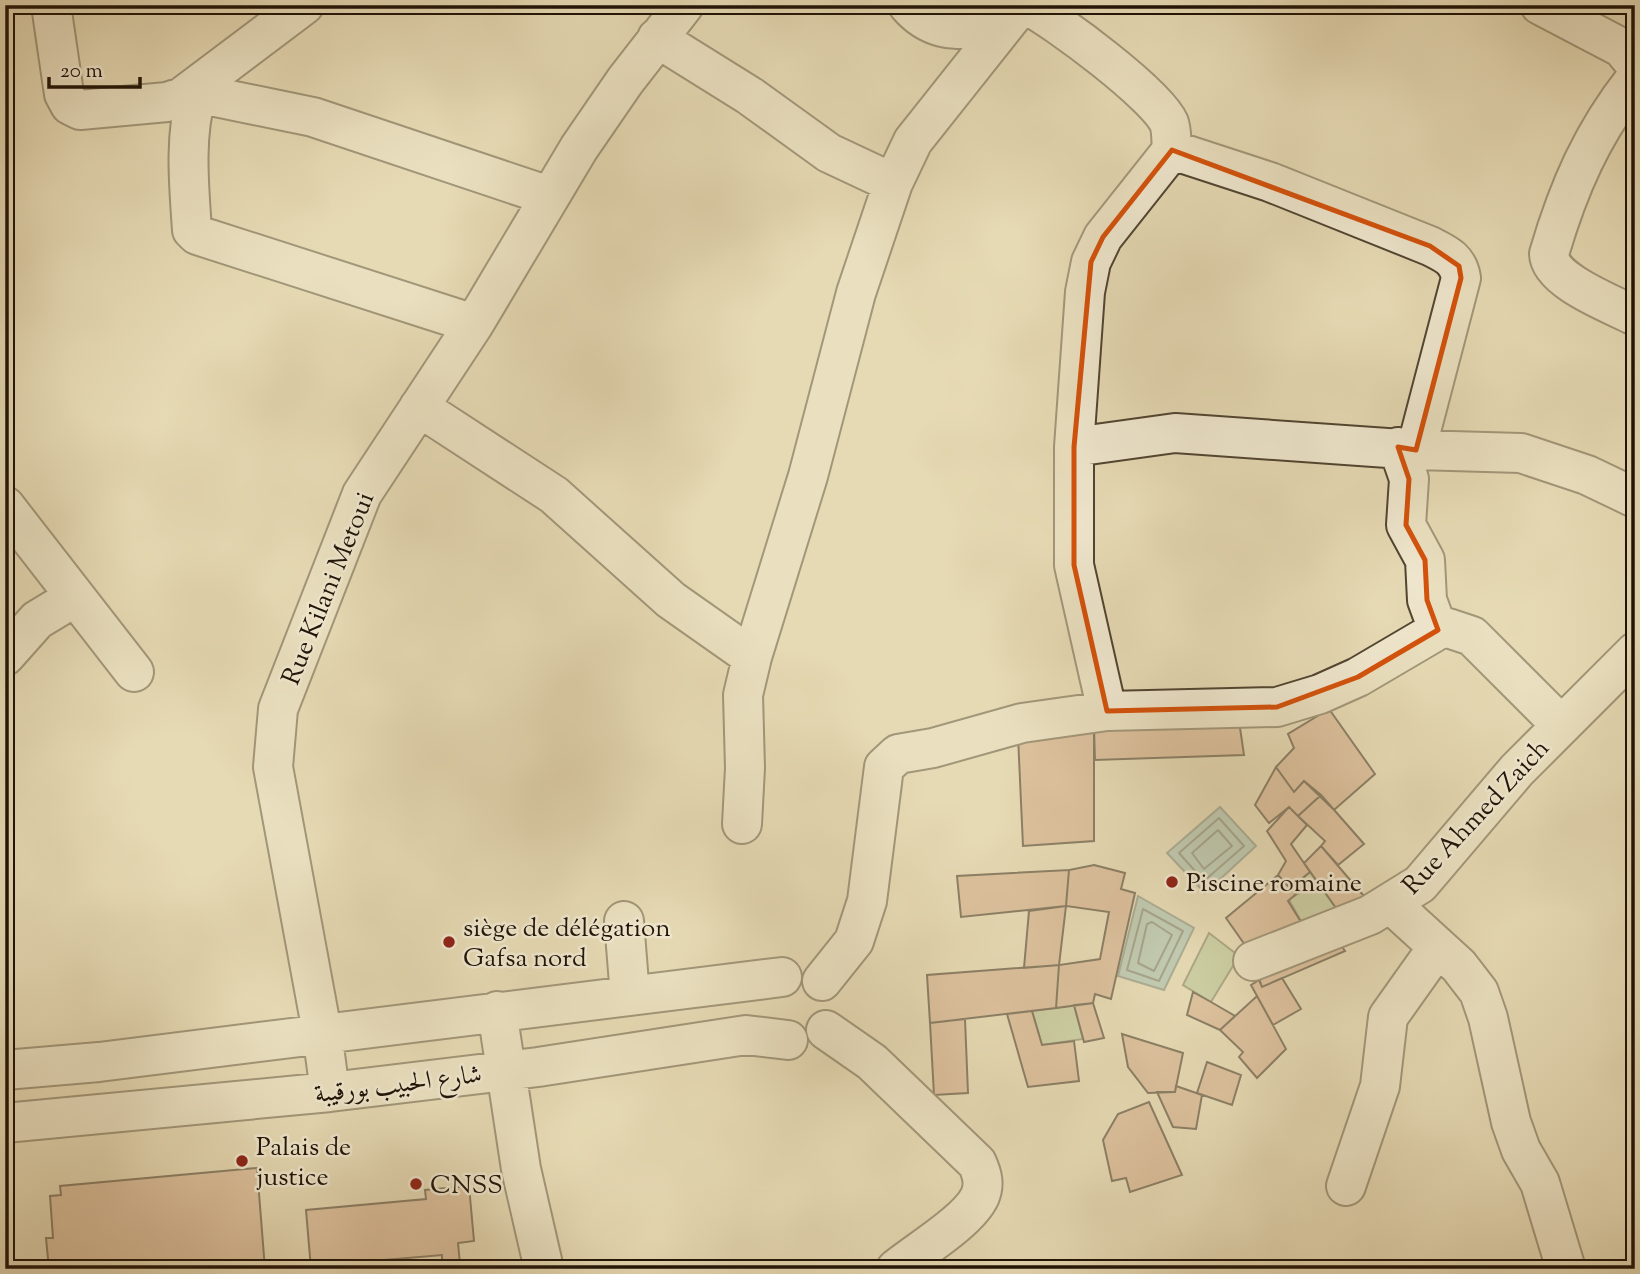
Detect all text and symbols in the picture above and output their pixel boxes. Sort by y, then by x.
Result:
scale bar [49,46,140,90]
text: 20 m [60,57,103,87]
street label: Rue Kilani Metoui [274,487,385,691]
street label: Rue Ahmed Zaich [1395,731,1559,904]
place label: Piscine romaine [1186,866,1362,903]
marker: Piscine romaine [1164,874,1180,890]
place label: siège de délégation Gafsa nord [463,911,671,978]
marker: siège de délégation Gafsa nord [441,934,457,950]
street label: شارع الحبيب بورقيبة [312,1057,484,1115]
place label: Palais de justice [256,1130,351,1197]
marker: Palais de justice [234,1153,250,1169]
place label: CNSS [430,1168,503,1205]
marker: CNSS [408,1176,424,1192]

